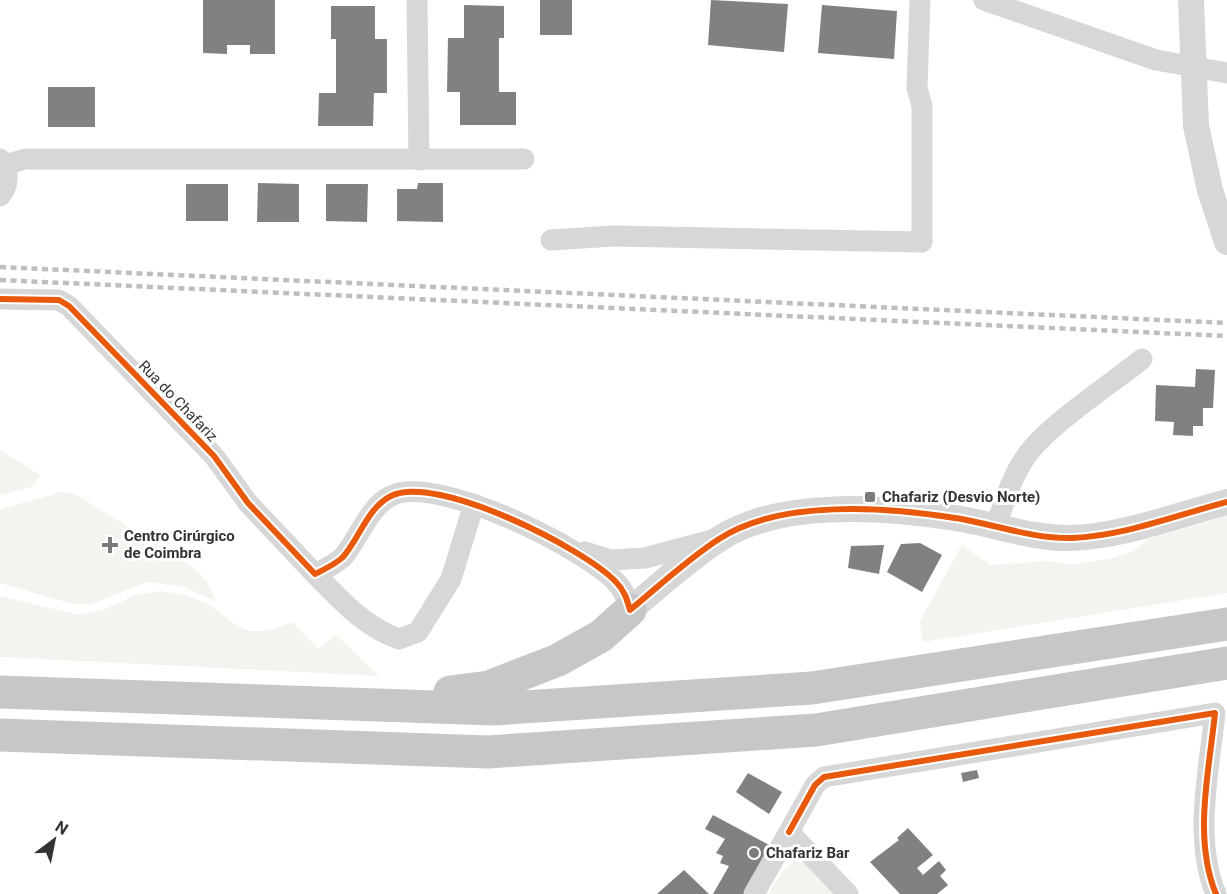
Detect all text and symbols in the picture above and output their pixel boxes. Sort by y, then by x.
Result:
street label: Rua do Chafariz [135,357,221,445]
place label: Chafariz (Desvio Norte) [882,488,1040,506]
marker: Chafariz (Desvio Norte) [863,490,877,504]
place label: Centro Cirúrgico de Coimbra [124,527,235,562]
marker: Centro Cirúrgico de Coimbra [101,536,119,554]
north arrow [24,810,84,870]
text: N [52,817,72,839]
place label: Chafariz Bar [766,844,850,862]
marker: Chafariz Bar [747,846,761,860]

